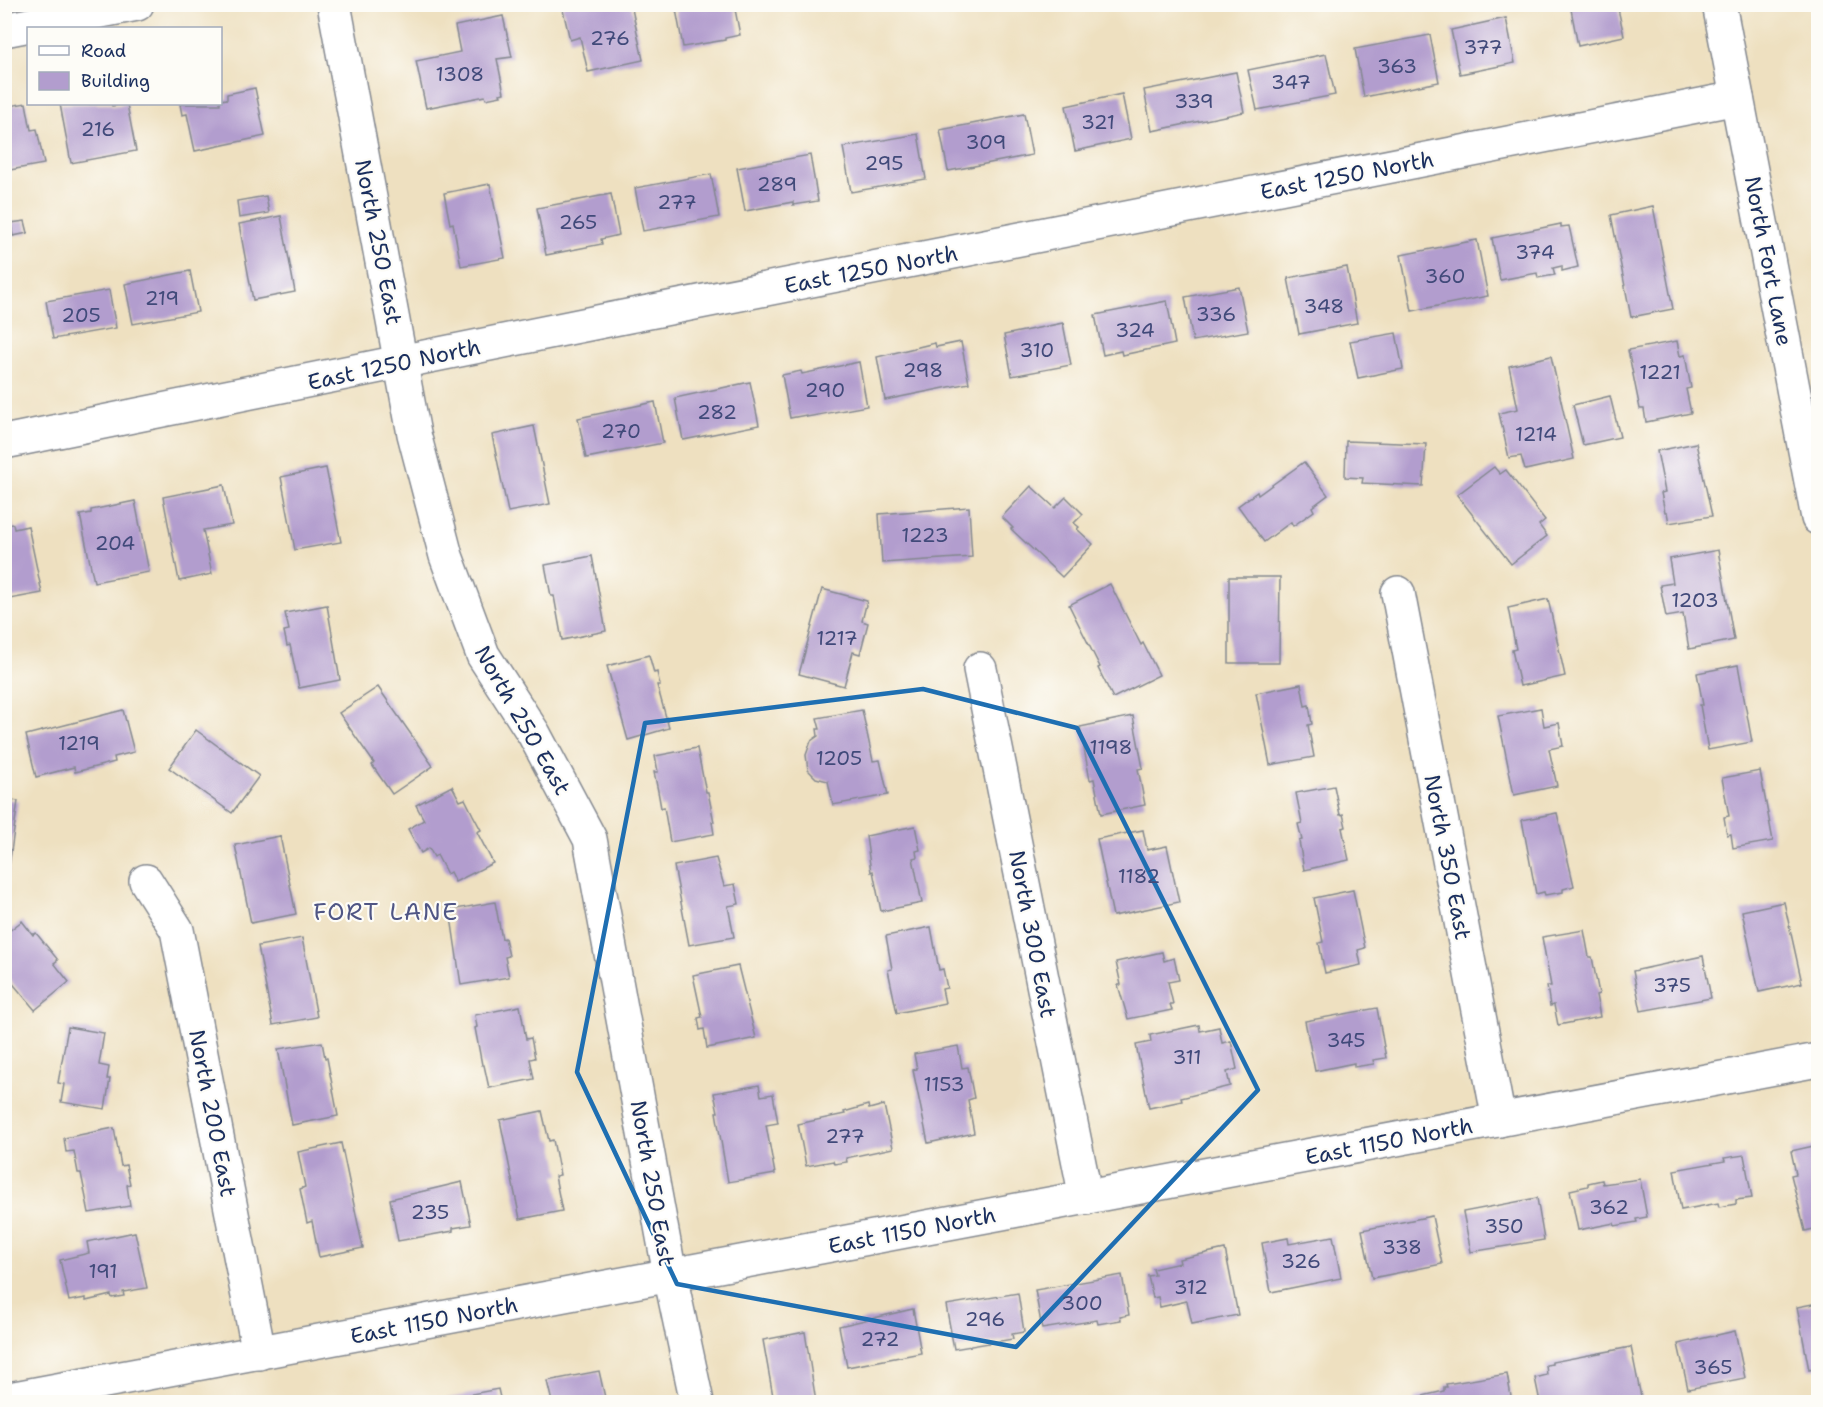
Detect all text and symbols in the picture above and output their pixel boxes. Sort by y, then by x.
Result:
house number: 276 [590,25,630,51]
legend [27,27,222,105]
house number: 377 [1463,34,1503,60]
text: Road [81,39,126,63]
house number: 363 [1377,53,1417,79]
house number: 1308 [436,61,484,87]
text: Building [81,69,150,93]
house number: 347 [1271,69,1311,95]
house number: 339 [1174,88,1214,114]
house number: 321 [1081,109,1115,135]
house number: 216 [81,116,115,142]
house number: 309 [965,129,1007,155]
street label: East 1250 North [1258,144,1436,207]
house number: 295 [865,150,903,176]
street label: North 250 East [348,157,409,327]
house number: 289 [757,171,797,197]
street label: North Fort Lane [1738,174,1799,349]
house number: 277 [657,189,697,215]
house number: 265 [559,209,597,235]
street label: East 1250 North [782,238,960,301]
house number: 374 [1515,239,1555,265]
house number: 360 [1425,263,1465,289]
house number: 219 [145,285,179,311]
house number: 348 [1304,293,1344,319]
house number: 336 [1196,301,1236,327]
house number: 205 [61,302,101,328]
house number: 324 [1115,317,1155,343]
street label: East 1250 North [305,332,483,397]
house number: 310 [1020,337,1054,363]
house number: 298 [903,357,943,383]
house number: 1221 [1639,359,1681,385]
house number: 290 [805,377,845,403]
house number: 282 [697,399,737,425]
house number: 270 [601,418,641,444]
house number: 1214 [1515,421,1557,447]
house number: 1223 [901,522,949,548]
house number: 204 [95,530,135,556]
house number: 1203 [1671,587,1719,613]
house number: 1217 [816,625,858,651]
street label: North 250 East [468,640,577,800]
house number: 1219 [58,730,100,756]
house number: 1198 [1090,734,1132,760]
house number: 1205 [816,745,862,771]
street label: North 350 East [1417,772,1478,942]
street label: North 300 East [1002,848,1063,1020]
house number: 1182 [1118,863,1160,889]
district label: FORT LANE [313,896,459,928]
house number: 375 [1653,972,1691,998]
street label: North 200 East [182,1027,243,1199]
house number: 345 [1327,1027,1365,1053]
house number: 311 [1173,1044,1201,1070]
house number: 1153 [923,1071,965,1097]
street label: North 250 East [624,1098,681,1268]
street label: East 1150 North [1303,1111,1475,1172]
house number: 277 [825,1123,865,1149]
house number: 362 [1589,1194,1629,1220]
house number: 235 [411,1199,449,1225]
street label: East 1150 North [826,1200,998,1261]
house number: 350 [1484,1213,1524,1239]
house number: 338 [1382,1234,1422,1260]
house number: 326 [1281,1248,1321,1274]
house number: 191 [88,1258,118,1284]
house number: 312 [1174,1274,1208,1300]
street label: East 1150 North [348,1290,520,1351]
house number: 300 [1061,1290,1103,1316]
house number: 296 [965,1306,1005,1332]
house number: 272 [861,1326,899,1352]
house number: 365 [1694,1354,1732,1380]

